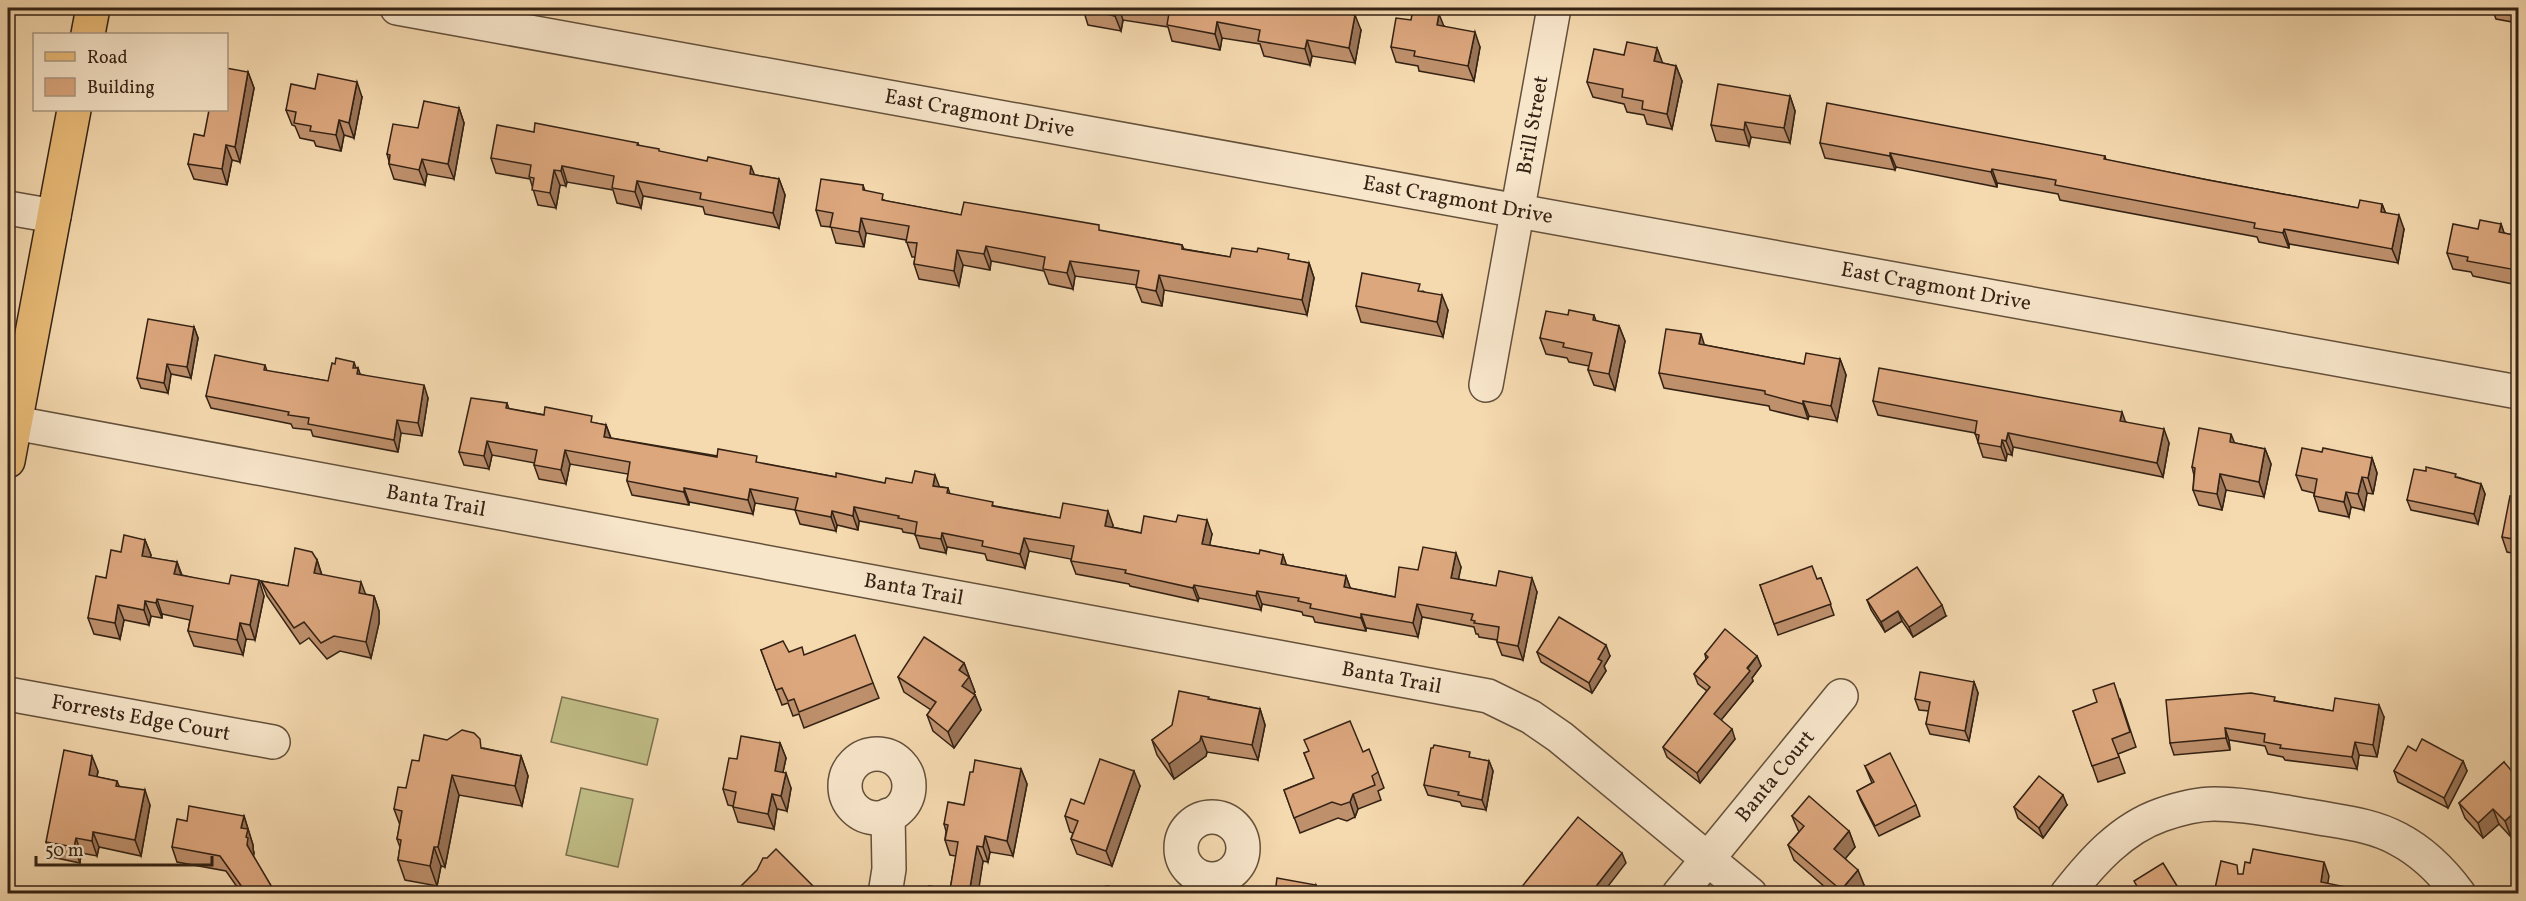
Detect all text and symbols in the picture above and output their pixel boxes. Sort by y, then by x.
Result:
legend [33,33,228,111]
text: Road [87,46,128,71]
street label: Brill Street [1510,73,1556,177]
text: Building [87,76,155,101]
street label: East Cragmont Drive [882,82,1077,145]
street label: East Cragmont Drive [1360,169,1555,231]
street label: East Cragmont Drive [1839,255,2033,318]
street label: Banta Trail [384,478,488,524]
street label: Banta Trail [861,566,966,613]
street label: Banta Trail [1339,655,1444,702]
street label: Forrests Edge Court [49,688,233,748]
street label: Banta Court [1729,724,1822,829]
scale bar [36,829,212,867]
text: 50 m [45,839,84,864]

